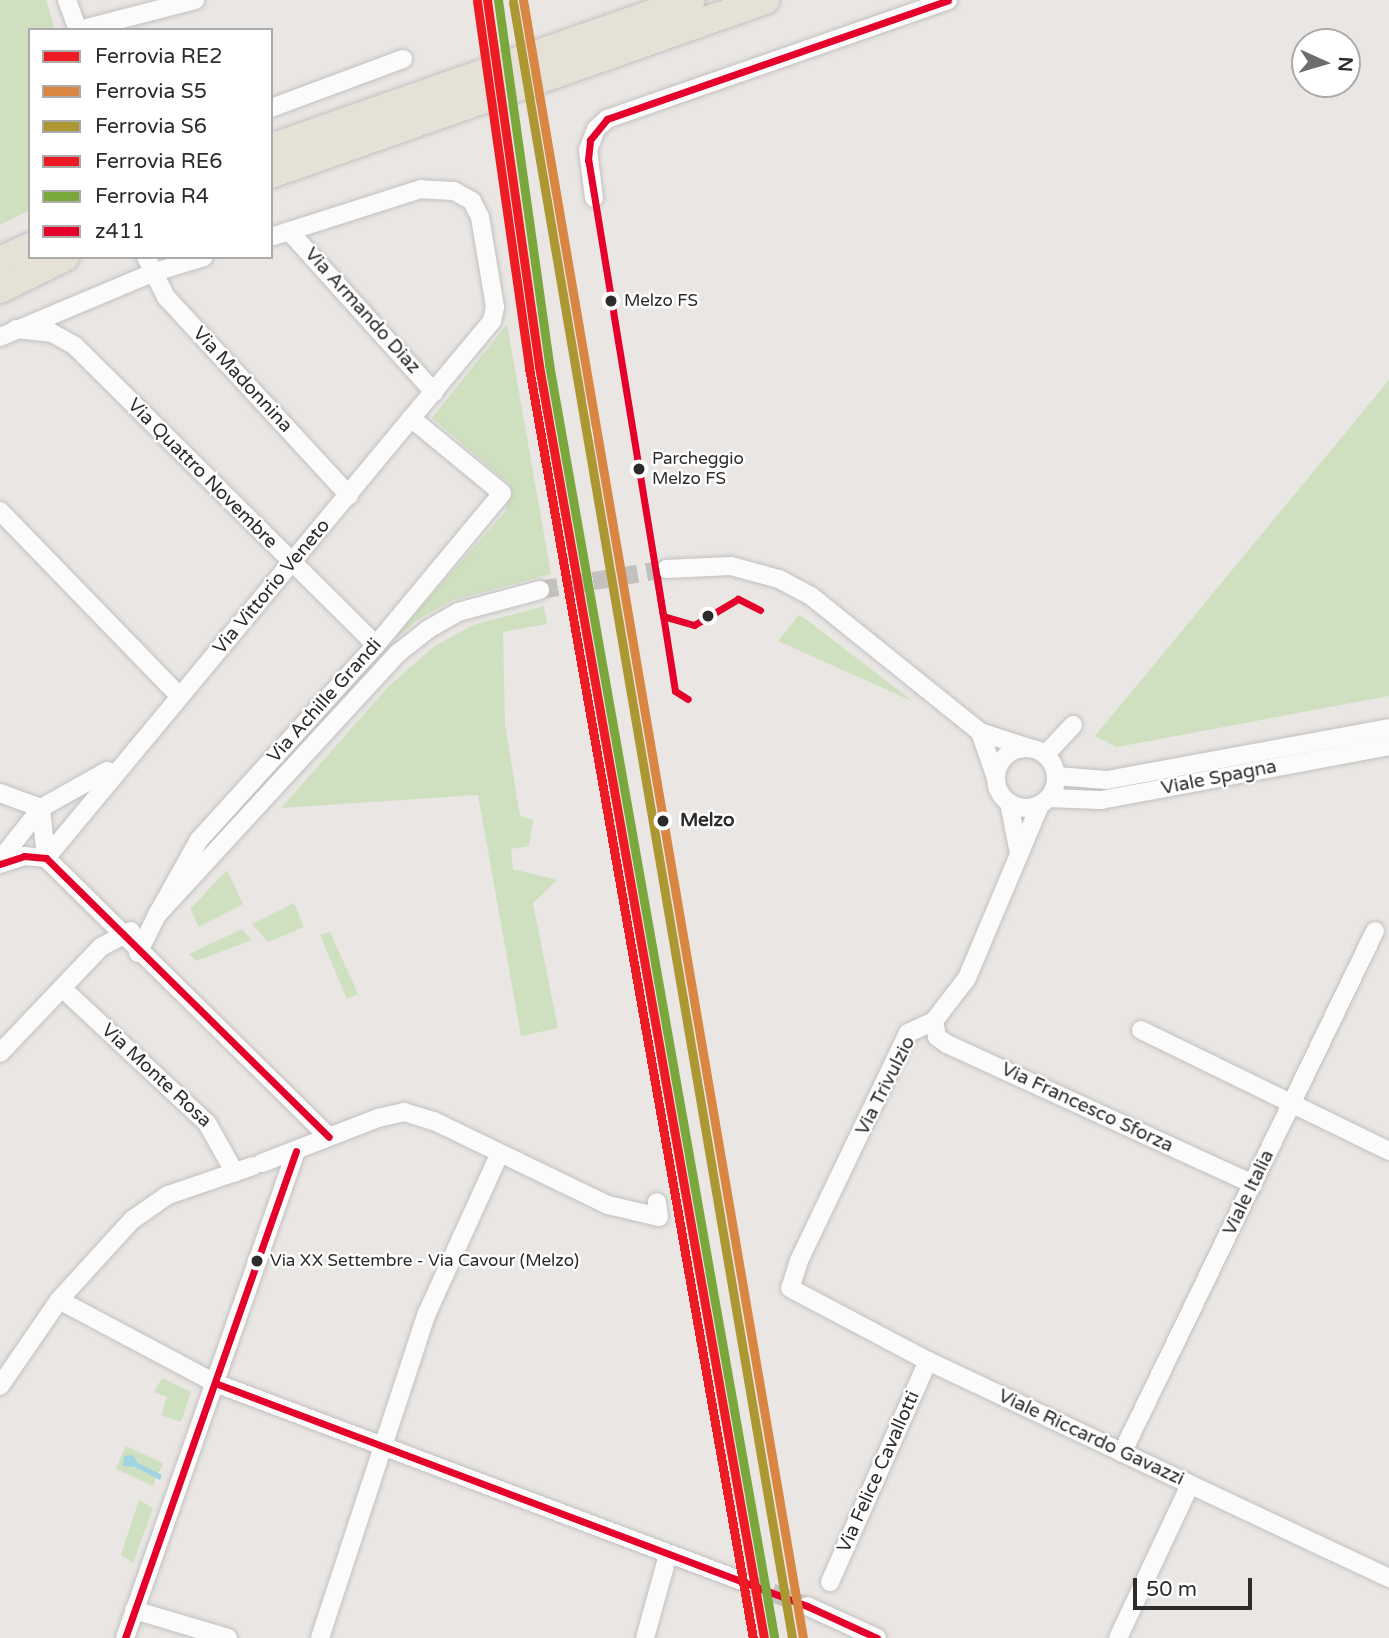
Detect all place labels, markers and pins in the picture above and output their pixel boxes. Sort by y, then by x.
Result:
place label: Melzo FS [624,291,698,311]
marker: Melzo FS [604,294,618,308]
place label: Parcheggio Melzo FS [652,449,744,489]
marker: Parcheggio Melzo FS [632,462,646,476]
unlabelled marker [701,609,715,623]
marker: Melzo [652,810,674,832]
place label: Melzo [680,810,735,832]
place label: Via XX Settembre - Via Cavour (Melzo) [270,1251,579,1271]
marker: Via XX Settembre - Via Cavour (Melzo) [250,1254,264,1268]

